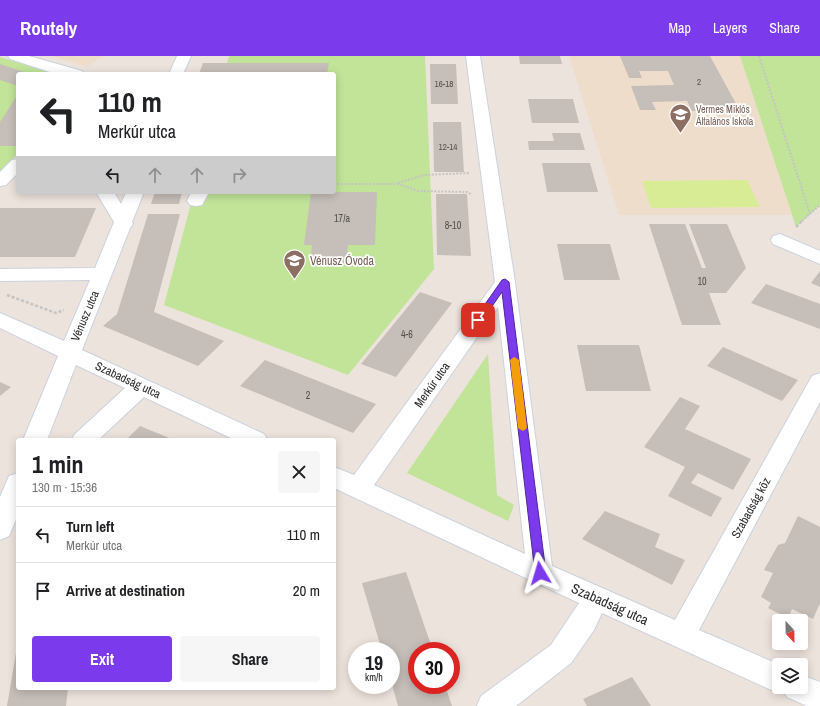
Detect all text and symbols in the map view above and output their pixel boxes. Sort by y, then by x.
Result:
text: Routely [20,15,77,41]
text: Map [669,19,691,37]
text: Layers [713,19,747,37]
text: Share [769,19,800,37]
house number: 2 [697,76,701,88]
house number: 16-18 [435,78,453,90]
text: 110 m [98,83,162,121]
icon: left [32,88,84,140]
school or university icon: Vermes Miklós Általános Iskola [667,102,693,135]
place label: Vermes Miklós Általános Iskola [695,103,754,128]
text: Merkúr utca [98,119,176,144]
house number: 12-14 [439,141,457,153]
icon: left [102,164,124,186]
icon: ahead [144,164,166,186]
icon: ahead [186,164,208,186]
icon: right [228,164,250,186]
house number: 17/a [334,212,350,225]
house number: 8-10 [445,219,462,232]
school or university icon: Vénusz Óvoda [281,248,307,281]
place label: Vénusz Óvoda [310,253,375,269]
house number: 10 [697,275,707,288]
street label: Vénusz utca [67,288,103,344]
pin [461,303,495,337]
icon: arrive [467,309,489,331]
house number: 4-6 [401,328,413,341]
street label: Szabadság utca [93,358,164,402]
street label: Merkúr utca [411,359,454,411]
house number: 2 [306,389,311,402]
text: 1 min [32,448,83,480]
button: close [278,451,320,493]
street label: Szabadság köz [728,475,774,541]
text: 130 m · 15:36 [32,479,97,496]
text: Turn left [66,516,114,537]
icon: left [32,524,54,546]
text: 110 m [287,524,320,545]
text: Merkúr utca [66,537,122,554]
position arrow [519,552,561,594]
street label: Szabadság utca [569,579,652,629]
icon: arrive [32,580,54,602]
text: Arrive at destination [66,580,185,601]
text: 20 m [293,580,320,601]
north arrow [772,614,808,650]
map controls [772,614,808,694]
button: Exit [32,636,172,682]
button: Share [180,636,320,682]
speed limit sign: 30 [408,642,460,694]
text: 19 [365,649,383,676]
button: layers [772,658,808,694]
text: km/h [365,671,383,684]

